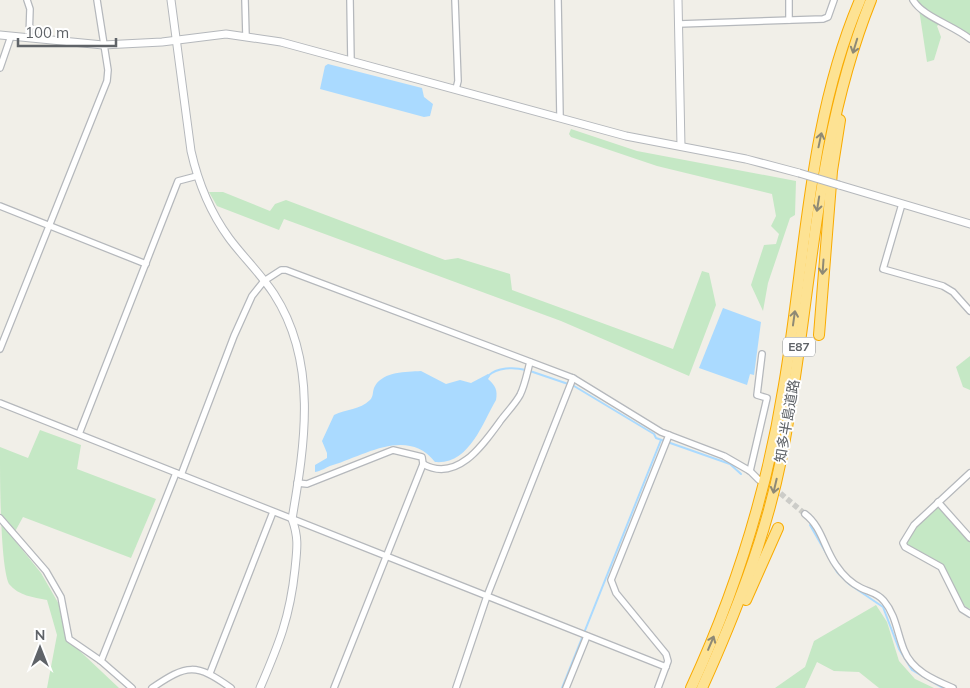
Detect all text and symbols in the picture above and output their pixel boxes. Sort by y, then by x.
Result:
scale bar [18,15,115,47]
text: 100 m [25,23,69,42]
one-way arrow [849,38,859,54]
one-way arrow [815,132,825,148]
one-way arrow [813,196,823,212]
one-way arrow [819,259,828,275]
one-way arrow [789,310,799,326]
road number: E87 [783,338,815,357]
street label: 知多半島道路 [771,378,803,464]
one-way arrow [770,477,779,493]
north arrow [15,623,65,673]
text: N [35,626,45,644]
one-way arrow [706,636,716,651]

